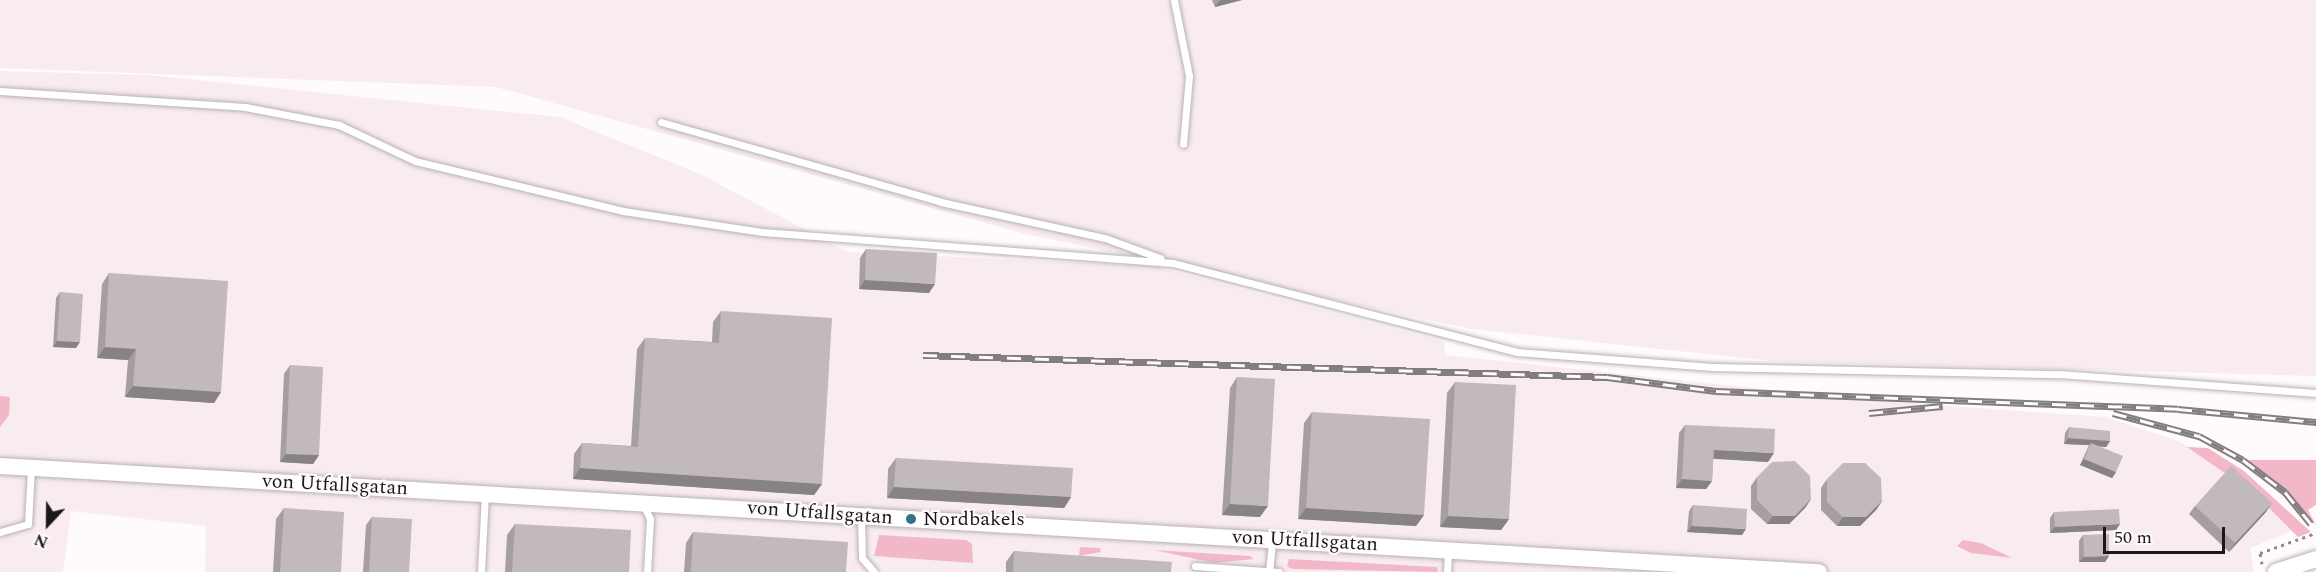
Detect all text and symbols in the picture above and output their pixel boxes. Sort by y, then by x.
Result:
street label: von Utfallsgatan [262,469,408,501]
north arrow [18,494,78,554]
street label: von Utfallsgatan [746,496,894,530]
place label: Nordbakels [923,507,1025,531]
marker: Nordbakels [904,512,918,526]
scale bar [2106,515,2228,553]
text: 50 m [2114,524,2152,551]
street label: von Utfallsgatan [1232,525,1378,557]
text: N [31,527,52,554]

